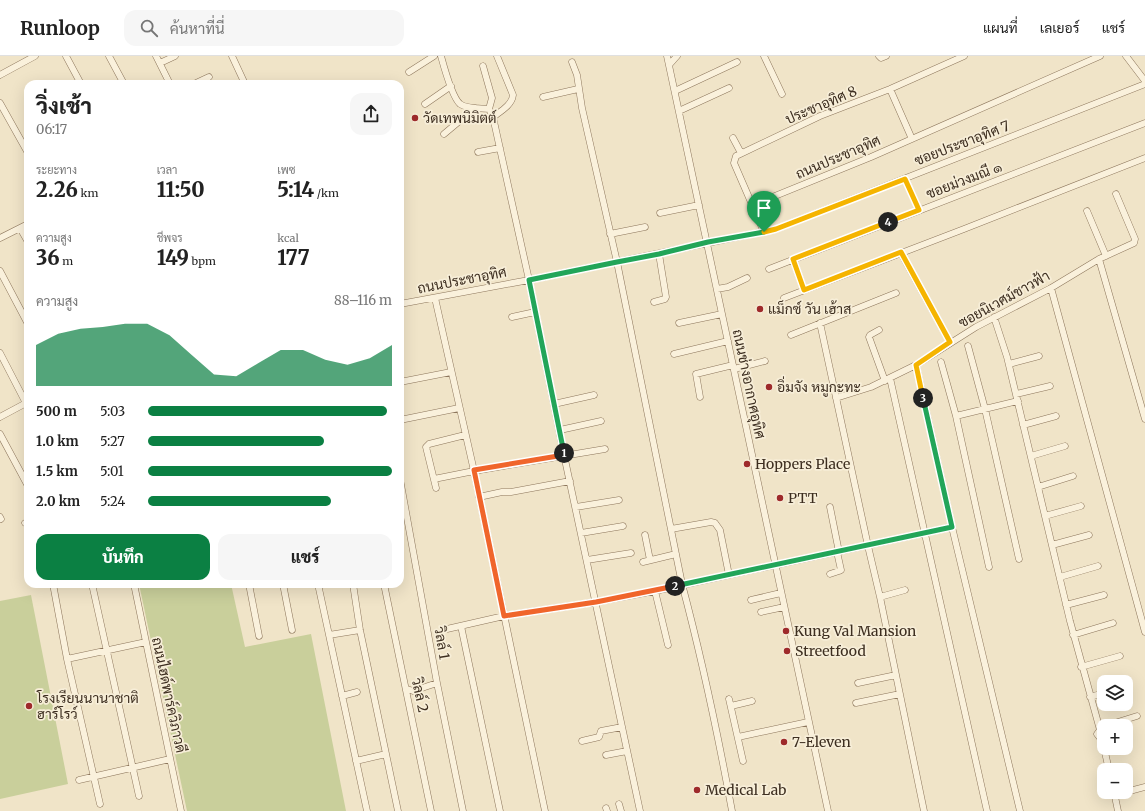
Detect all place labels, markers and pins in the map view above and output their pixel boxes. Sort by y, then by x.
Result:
place label: วัดเทพนิมิตต์ [423,109,497,127]
marker: วัดเทพนิมิตต์ [410,113,420,123]
pin [747,191,781,232]
pin: 4 [878,212,898,232]
place label: แม็กซ์ วัน เฮ้าส [768,300,851,318]
marker: แม็กซ์ วัน เฮ้าส [755,304,765,314]
place label: อิ่มจัง หมูกะทะ [777,376,861,397]
marker: อิ่มจัง หมูกะทะ [764,382,774,392]
pin: 3 [913,388,933,408]
pin: 1 [554,443,574,463]
place label: Hoppers Place [755,455,850,473]
marker: Hoppers Place [742,459,752,469]
place label: PTT [788,489,818,507]
marker: PTT [775,493,785,503]
pin: 2 [665,576,685,596]
place label: Kung Val Mansion [794,622,916,640]
marker: Kung Val Mansion [781,626,791,636]
place label: Streetfood [795,642,866,660]
marker: Streetfood [782,646,792,656]
place label: โรงเรียนนานาชาติ ฮาร์โรว์ [36,689,139,723]
marker: โรงเรียนนานาชาติ ฮาร์โรว์ [24,701,34,711]
place label: 7-Eleven [792,733,851,751]
marker: 7-Eleven [779,737,789,747]
place label: Medical Lab [705,781,786,799]
marker: Medical Lab [692,785,702,795]

